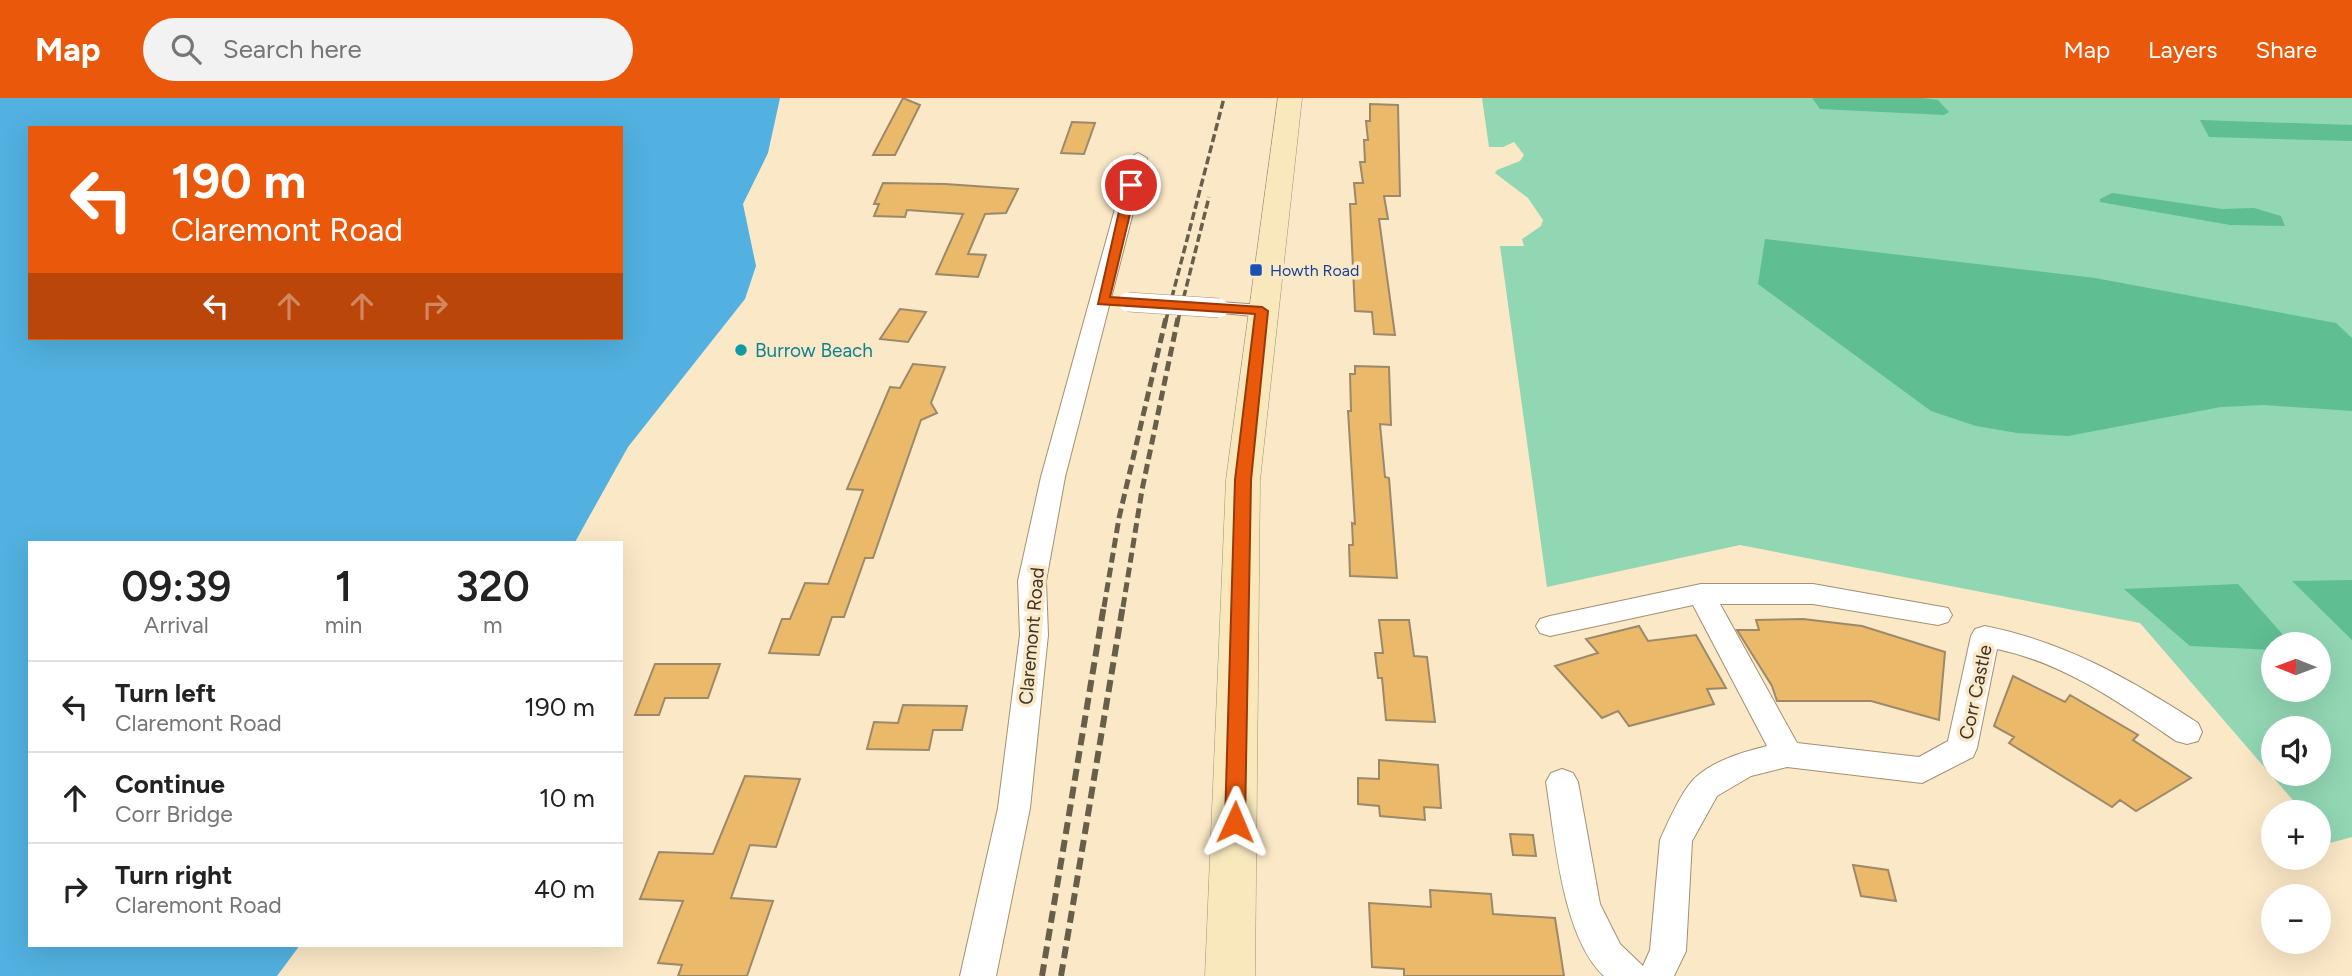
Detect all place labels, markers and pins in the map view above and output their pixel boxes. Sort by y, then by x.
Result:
pin [1101,155,1161,215]
place label: Howth Road [1270,261,1359,280]
marker: Howth Road [1248,262,1264,278]
place label: Burrow Beach [755,339,873,362]
marker: Burrow Beach [733,342,749,358]

